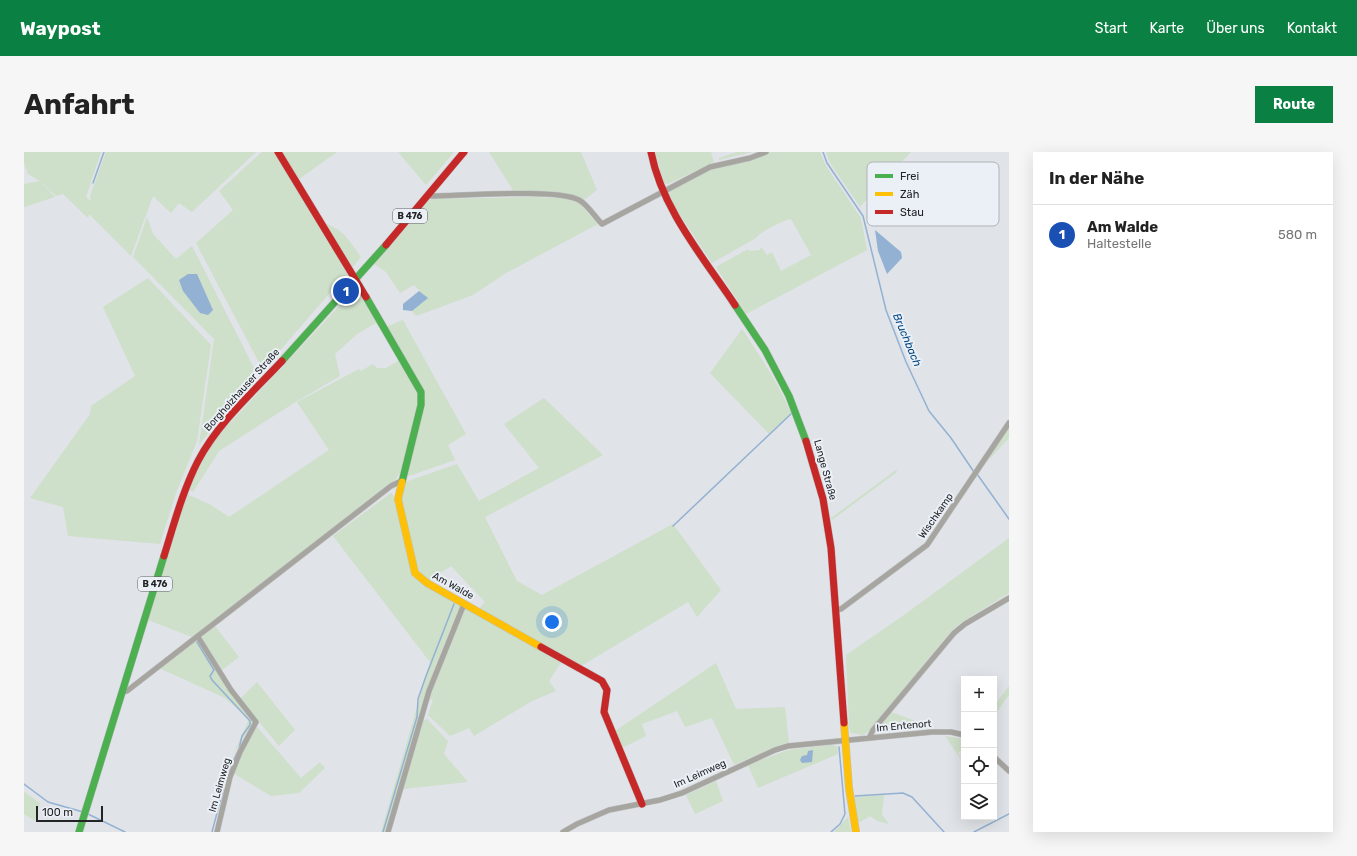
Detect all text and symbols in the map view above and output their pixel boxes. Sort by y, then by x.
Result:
text: Waypost [20,17,101,40]
text: Start [1095,20,1128,37]
text: Karte [1150,20,1184,37]
text: Über uns [1206,20,1265,37]
text: Kontakt [1287,20,1337,37]
button: Route [1255,86,1333,123]
text: Anfahrt [24,88,135,121]
legend [867,162,999,226]
text: In der Nähe [1049,168,1144,188]
text: Frei [900,170,919,183]
text: Zäh [900,188,919,201]
text: Stau [900,206,924,219]
road number: B 476 [393,209,427,223]
text: Am Walde [1087,218,1158,236]
text: 1 [1059,227,1065,242]
text: 580 m [1278,227,1317,242]
text: Haltestelle [1087,236,1152,251]
pin: 1 [333,276,359,306]
water label: Bruchbach [890,311,924,369]
street label: Borgholzhauser Straße [202,346,282,434]
street label: Lange Straße [811,438,839,502]
street label: Wischkamp [916,491,956,541]
street label: Am Walde [430,570,476,602]
road number: B 476 [138,577,172,591]
your location [542,612,562,632]
map controls [961,676,997,820]
button: + [961,676,997,712]
button: − [961,712,997,748]
street label: Im Entenort [876,718,932,734]
button: locate [961,748,997,784]
street label: Im Leimweg [207,756,233,814]
street label: Im Leimweg [672,757,728,791]
button: layers [961,784,997,820]
scale bar [36,804,103,823]
text: 100 m [42,806,73,819]

